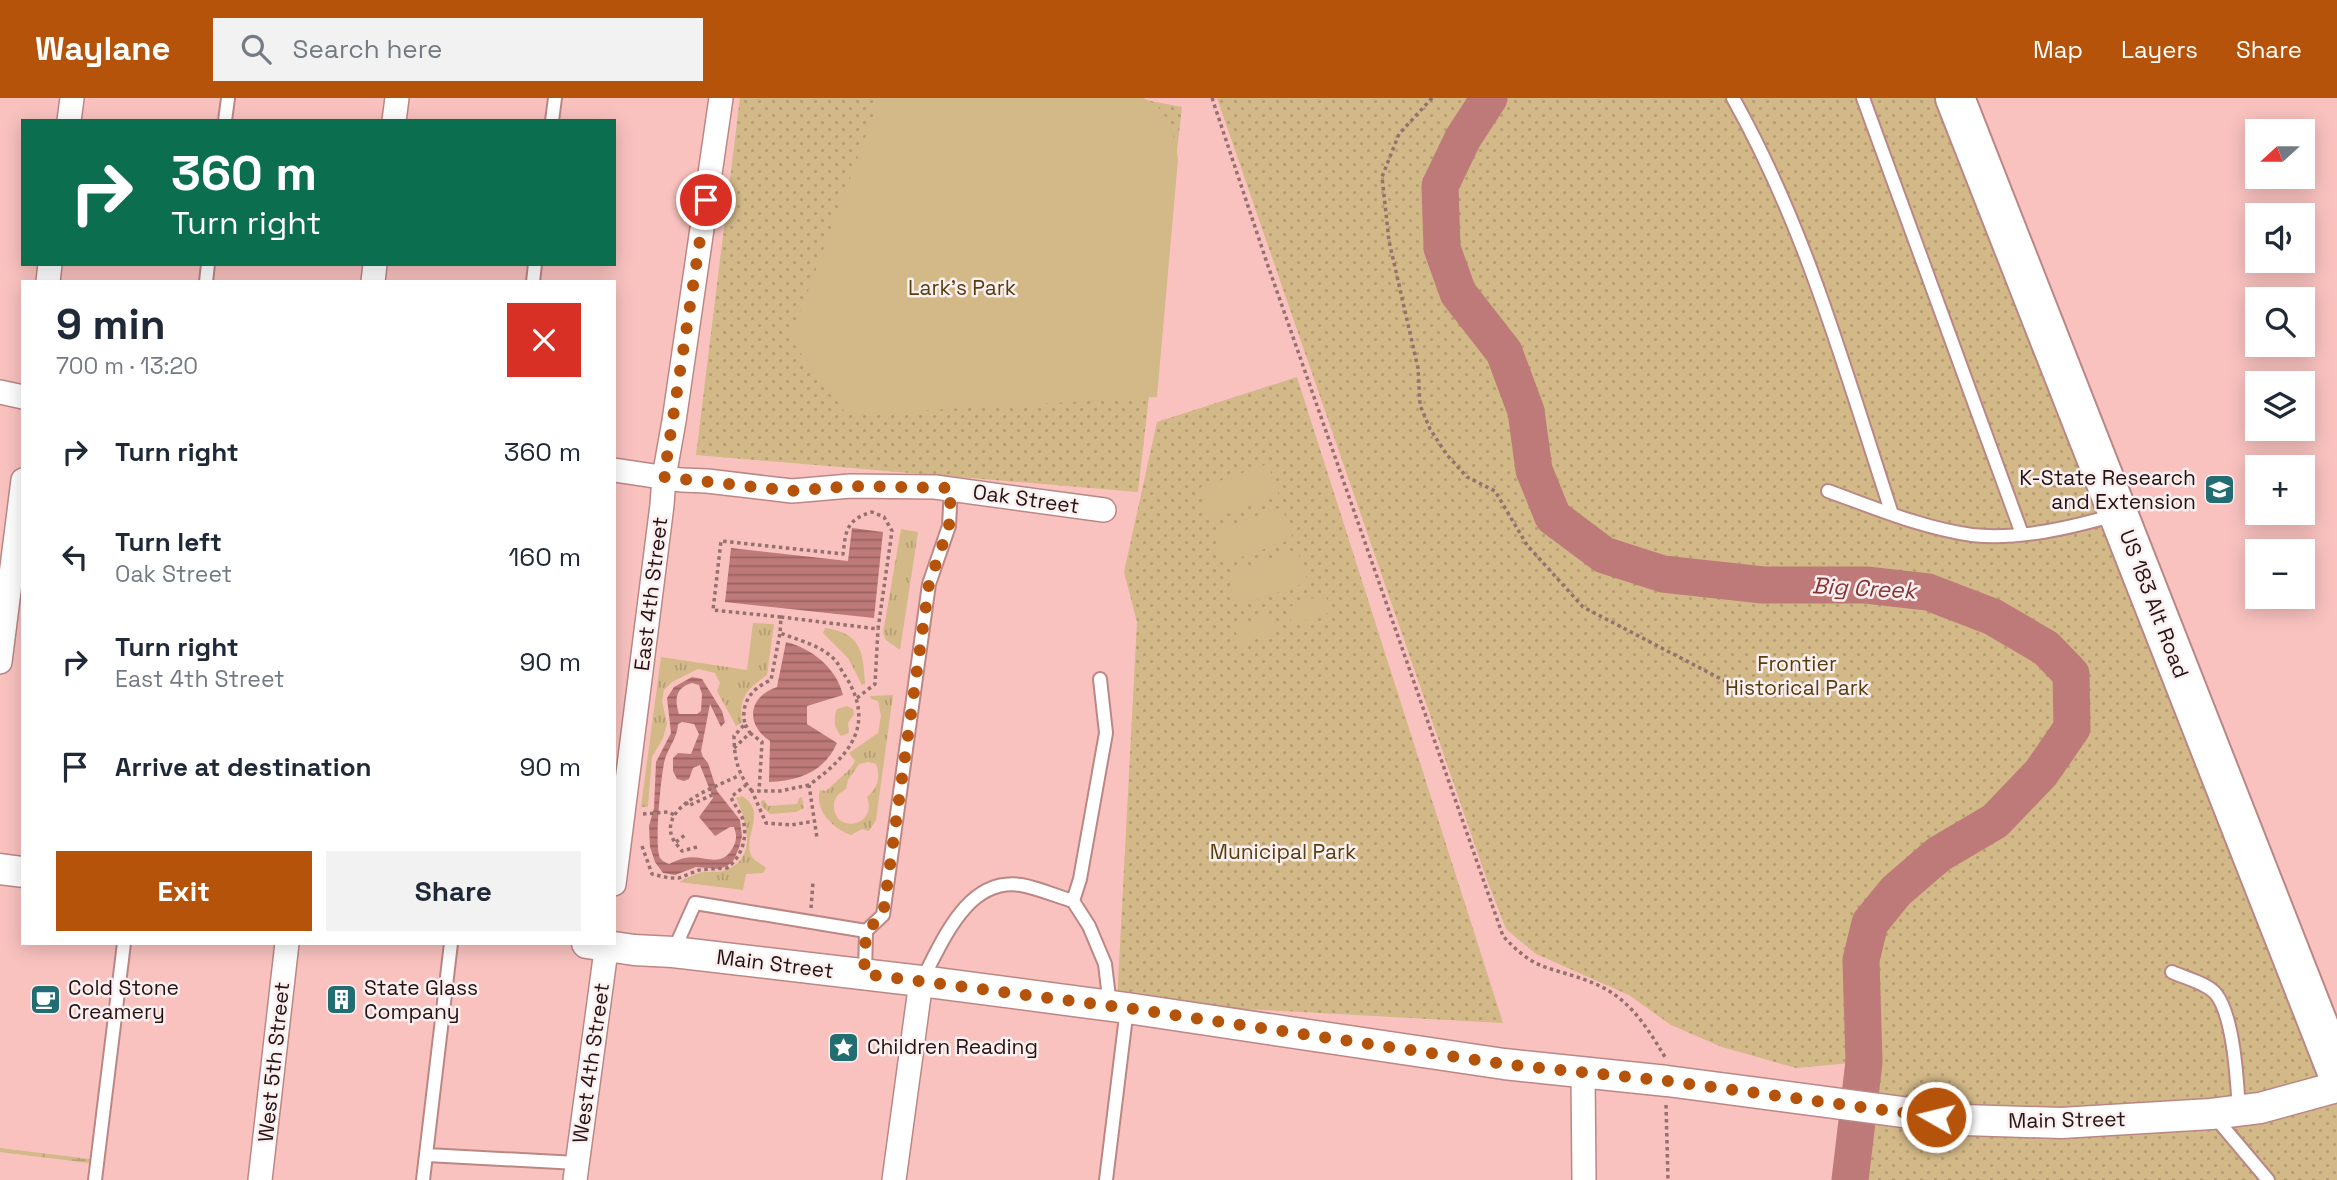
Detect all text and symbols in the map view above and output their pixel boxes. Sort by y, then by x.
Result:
search box [213,18,703,81]
text: Waylane [35,28,171,70]
icon: search [237,30,275,68]
text: Search here [293,32,442,66]
text: Map [2033,34,2083,65]
text: Layers [2121,34,2198,65]
text: Share [2236,34,2302,65]
north arrow [2245,119,2315,189]
map controls [2245,119,2315,609]
text: 360 m [171,142,317,204]
icon: right [56,147,147,238]
pin [676,170,736,230]
icon: arrive [687,181,725,219]
text: Turn right [171,203,321,243]
button: sound [2245,203,2315,273]
park label: Lark's Park [908,274,1016,301]
button: search [2245,287,2315,357]
text: 9 min [56,298,166,351]
button: close [507,303,581,377]
text: 700 m · 13:20 [56,351,198,381]
button: layers [2245,371,2315,441]
icon: right [56,433,94,471]
text: Turn right [115,435,239,469]
text: 360 m [504,435,581,469]
button: + [2245,455,2315,525]
place label: K-State Research and Extension [2019,464,2196,515]
school or university icon: K-State Research and Extension [2202,473,2236,507]
street label: Oak Street [971,478,1081,519]
street label: East 4th Street [628,515,673,672]
text: Turn left [115,525,222,559]
street label: US 183 Alt Road [2114,526,2195,682]
icon: left [56,538,94,576]
button: − [2245,539,2315,609]
text: 160 m [509,540,581,574]
text: Oak Street [115,559,232,589]
water label: Big Creek [1811,570,1919,606]
text: Turn right [115,630,239,664]
icon: right [56,643,94,681]
text: 90 m [519,645,581,679]
park label: Frontier Historical Park [1725,650,1869,701]
text: East 4th Street [115,664,285,694]
icon: arrive [56,748,94,786]
text: Arrive at destination [115,750,372,784]
text: 90 m [519,750,581,784]
park label: Municipal Park [1210,838,1356,865]
button: Exit [56,851,312,931]
button: Share [326,851,581,931]
street label: Main Street [715,943,835,984]
place label: Cold Stone Creamery [68,974,179,1025]
place label: State Glass Company [364,974,478,1025]
street label: West 5th Street [252,980,295,1143]
street label: West 4th Street [566,981,615,1145]
cafe icon: Cold Stone Creamery [28,983,62,1017]
building icon: State Glass Company [324,983,358,1017]
place icon: Children Reading [827,1030,861,1064]
place label: Children Reading [867,1033,1038,1060]
position arrow [1899,1080,1973,1154]
street label: Main Street [2008,1105,2126,1134]

